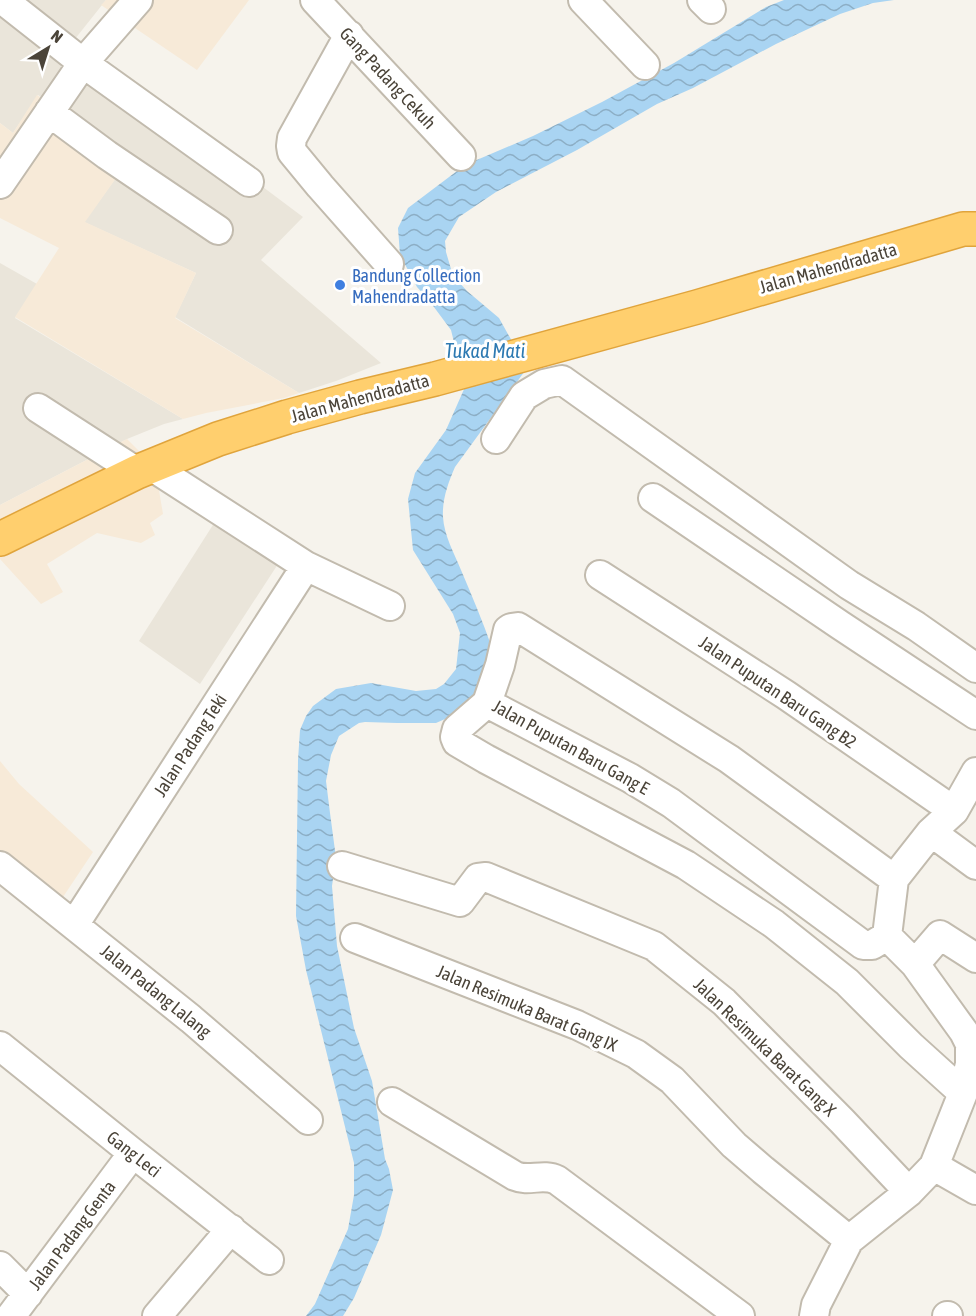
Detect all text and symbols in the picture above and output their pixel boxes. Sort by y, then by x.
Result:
north arrow [18,18,78,78]
street label: Gang Padang Cekuh [336,23,440,133]
text: N [48,26,67,46]
street label: Jalan Mahendradatta [757,238,899,298]
place label: Bandung Collection Mahendradatta [352,265,481,307]
marker: Bandung Collection Mahendradatta [333,278,347,292]
water label: Tukad Mati [445,339,526,362]
street label: Jalan Mahendradatta [289,369,431,427]
street label: Jalan Puputan Baru Gang B2 [695,632,861,752]
street label: Jalan Padang Teki [149,690,231,800]
street label: Jalan Puputan Baru Gang E [489,695,653,799]
street label: Jalan Padang Lalang [97,940,216,1042]
street label: Jalan Resimuka Barat Gang IX [434,960,621,1056]
street label: Jalan Resimuka Barat Gang X [690,974,841,1121]
street label: Gang Leci [103,1126,165,1182]
street label: Jalan Padang Genta [24,1176,120,1294]

